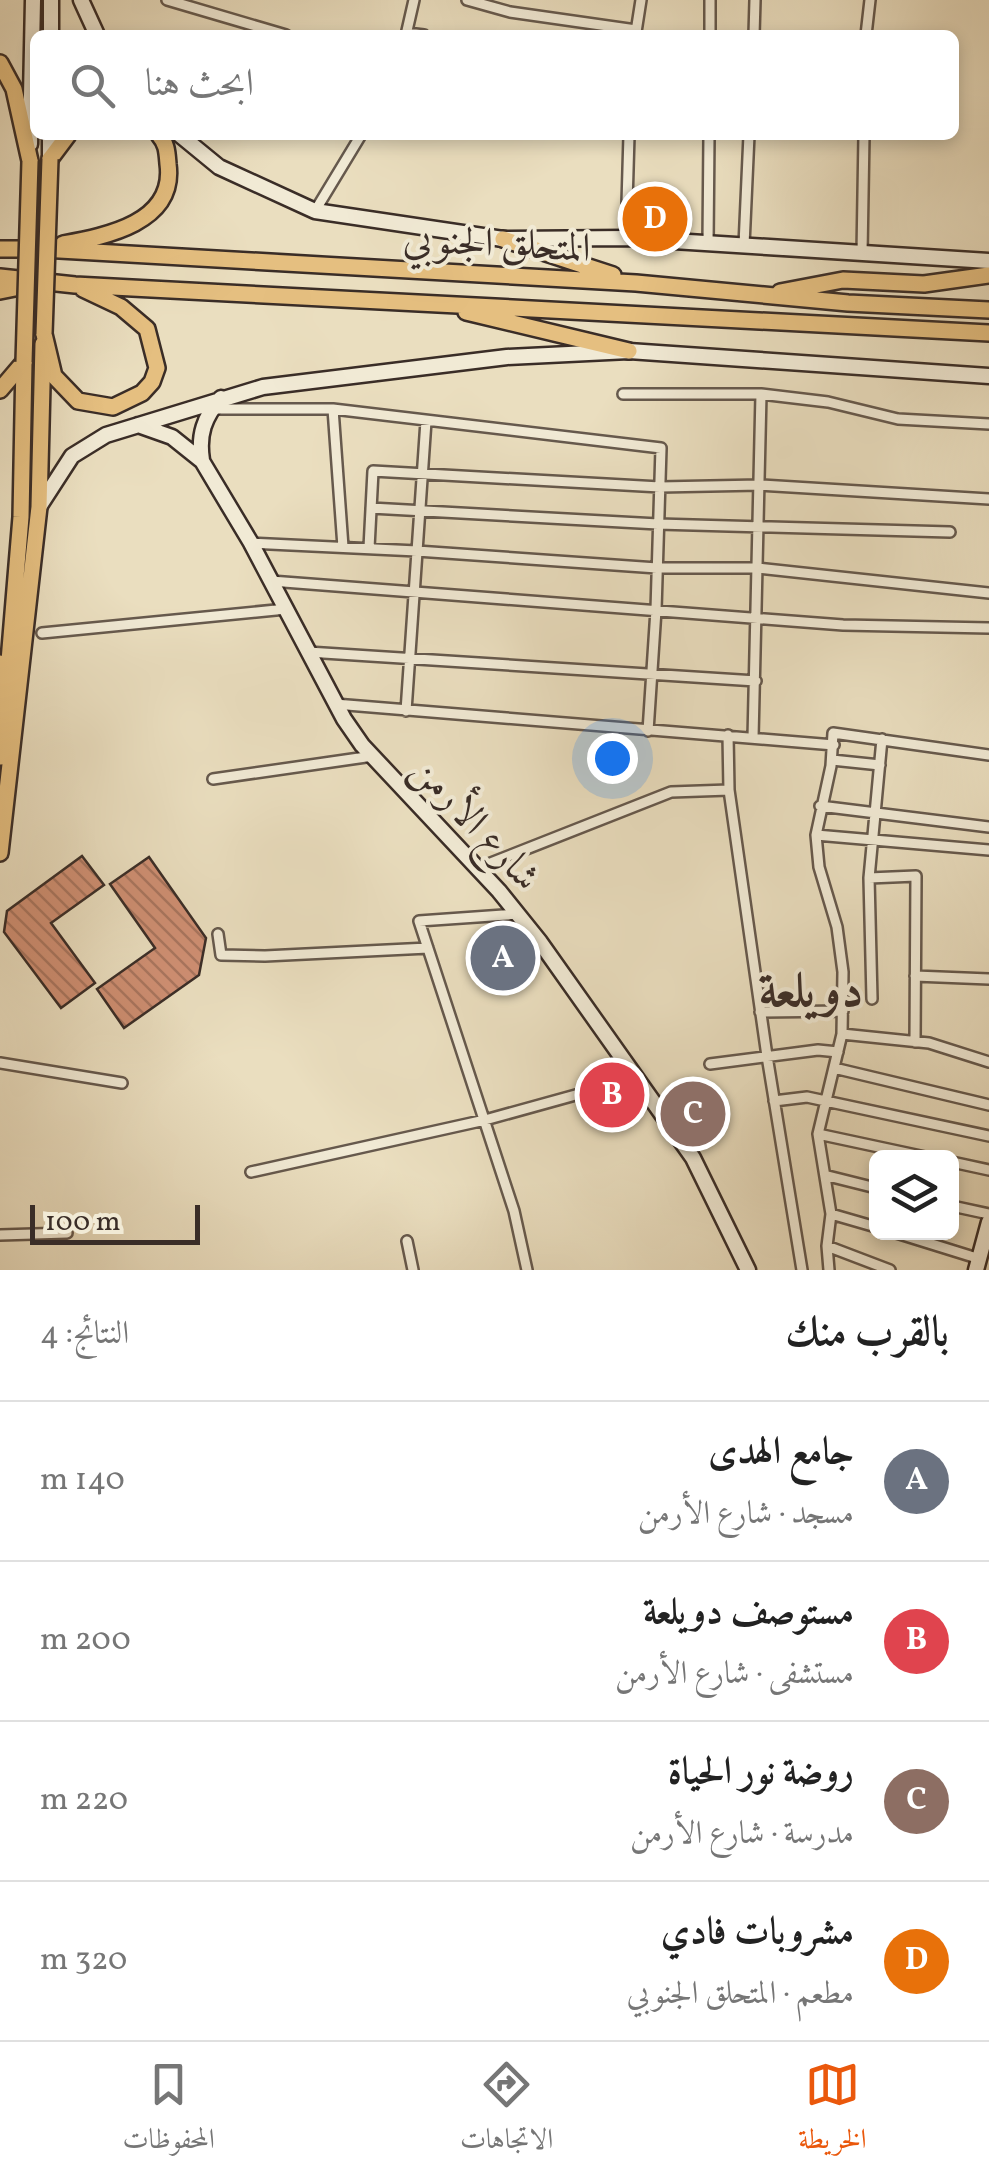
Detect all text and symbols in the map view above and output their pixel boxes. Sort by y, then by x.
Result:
search box [30,30,959,140]
icon: search [65,58,120,113]
text: ابحث هنا [145,59,254,112]
pin: D [622,182,688,256]
street label: المتحلق الجنوبي [402,213,592,280]
your location [587,733,638,784]
street label: شارع الأرمن [395,742,554,907]
pin: A [470,920,536,996]
district label: دويلعة [758,958,864,1028]
pin: B [580,1058,644,1132]
pin: C [660,1076,726,1152]
map controls [869,1150,959,1240]
button: layers [869,1150,959,1240]
scale bar [30,1200,200,1244]
text: 100 m [45,1203,120,1242]
text: بالقرب منك [785,1305,949,1364]
text: النتائج: 4 [40,1313,129,1357]
text: جامع الهدى [708,1427,854,1480]
text: 140 m [40,1459,125,1503]
text: A [905,1459,928,1503]
text: مسجد · شارع الأرمن [638,1493,854,1537]
text: مستوصف دويلعة [643,1587,854,1640]
text: 200 m [40,1619,131,1663]
text: B [906,1619,927,1663]
text: مستشفى · شارع الأرمن [615,1653,854,1697]
text: روضة نور الحياة [668,1747,854,1800]
text: 220 m [40,1779,128,1823]
text: C [906,1779,927,1823]
text: مدرسة · شارع الأرمن [630,1813,854,1857]
text: مشروبات فادي [661,1907,854,1960]
text: 320 m [40,1939,127,1983]
text: D [905,1939,928,1983]
text: مطعم · المتحلق الجنوبي [626,1973,854,2017]
tab: المحفوظات [123,2057,215,2166]
tab: الاتجاهات [460,2057,553,2166]
tab: الخريطة [798,2057,866,2166]

